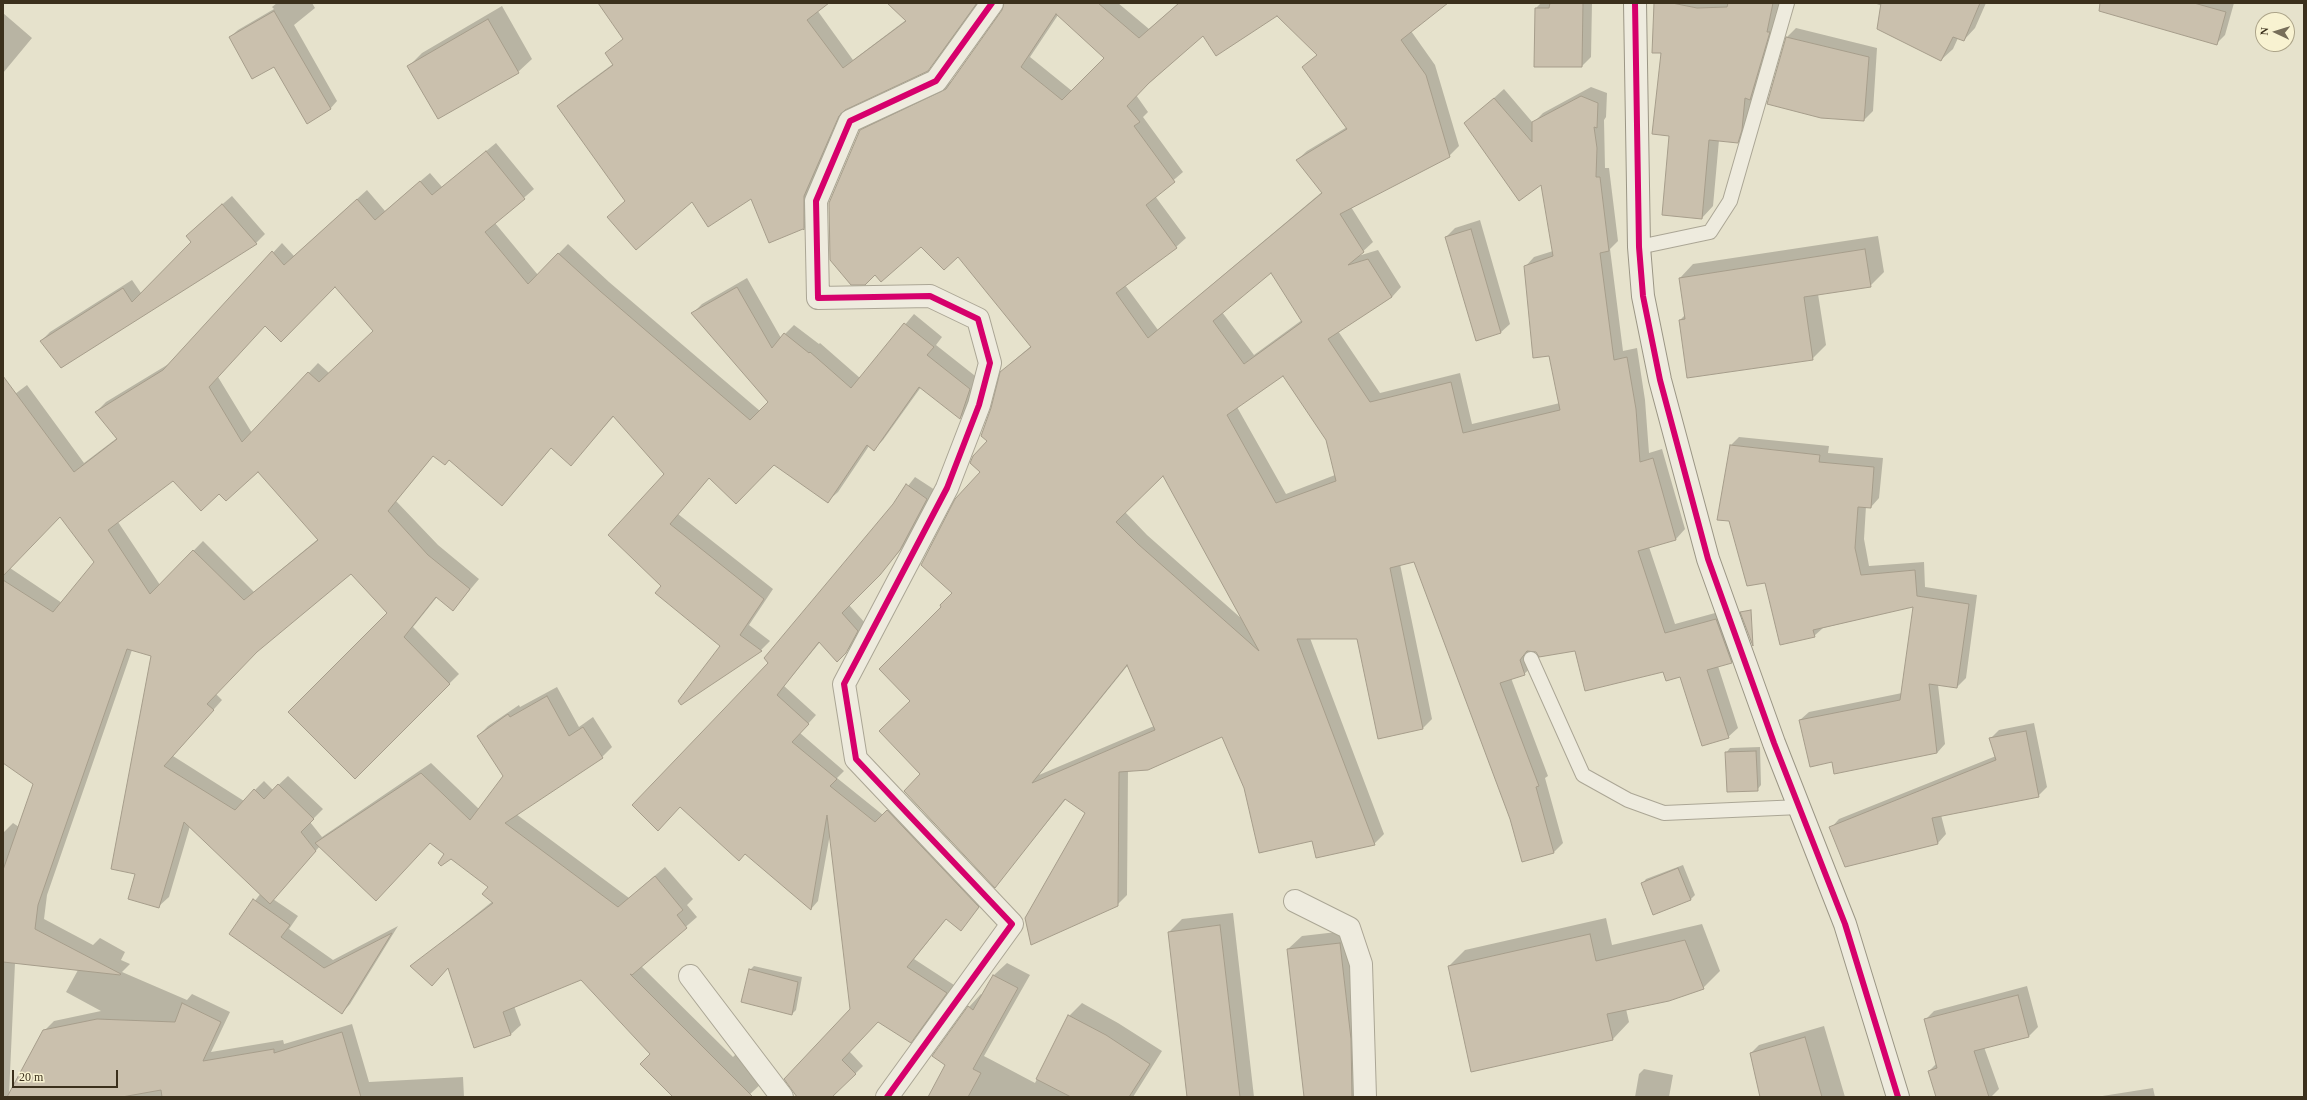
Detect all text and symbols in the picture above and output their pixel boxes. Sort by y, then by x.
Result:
north arrow [2255,12,2295,52]
text: N [2258,27,2270,36]
scale bar [14,1062,120,1088]
text: 20 m [19,1070,43,1084]

